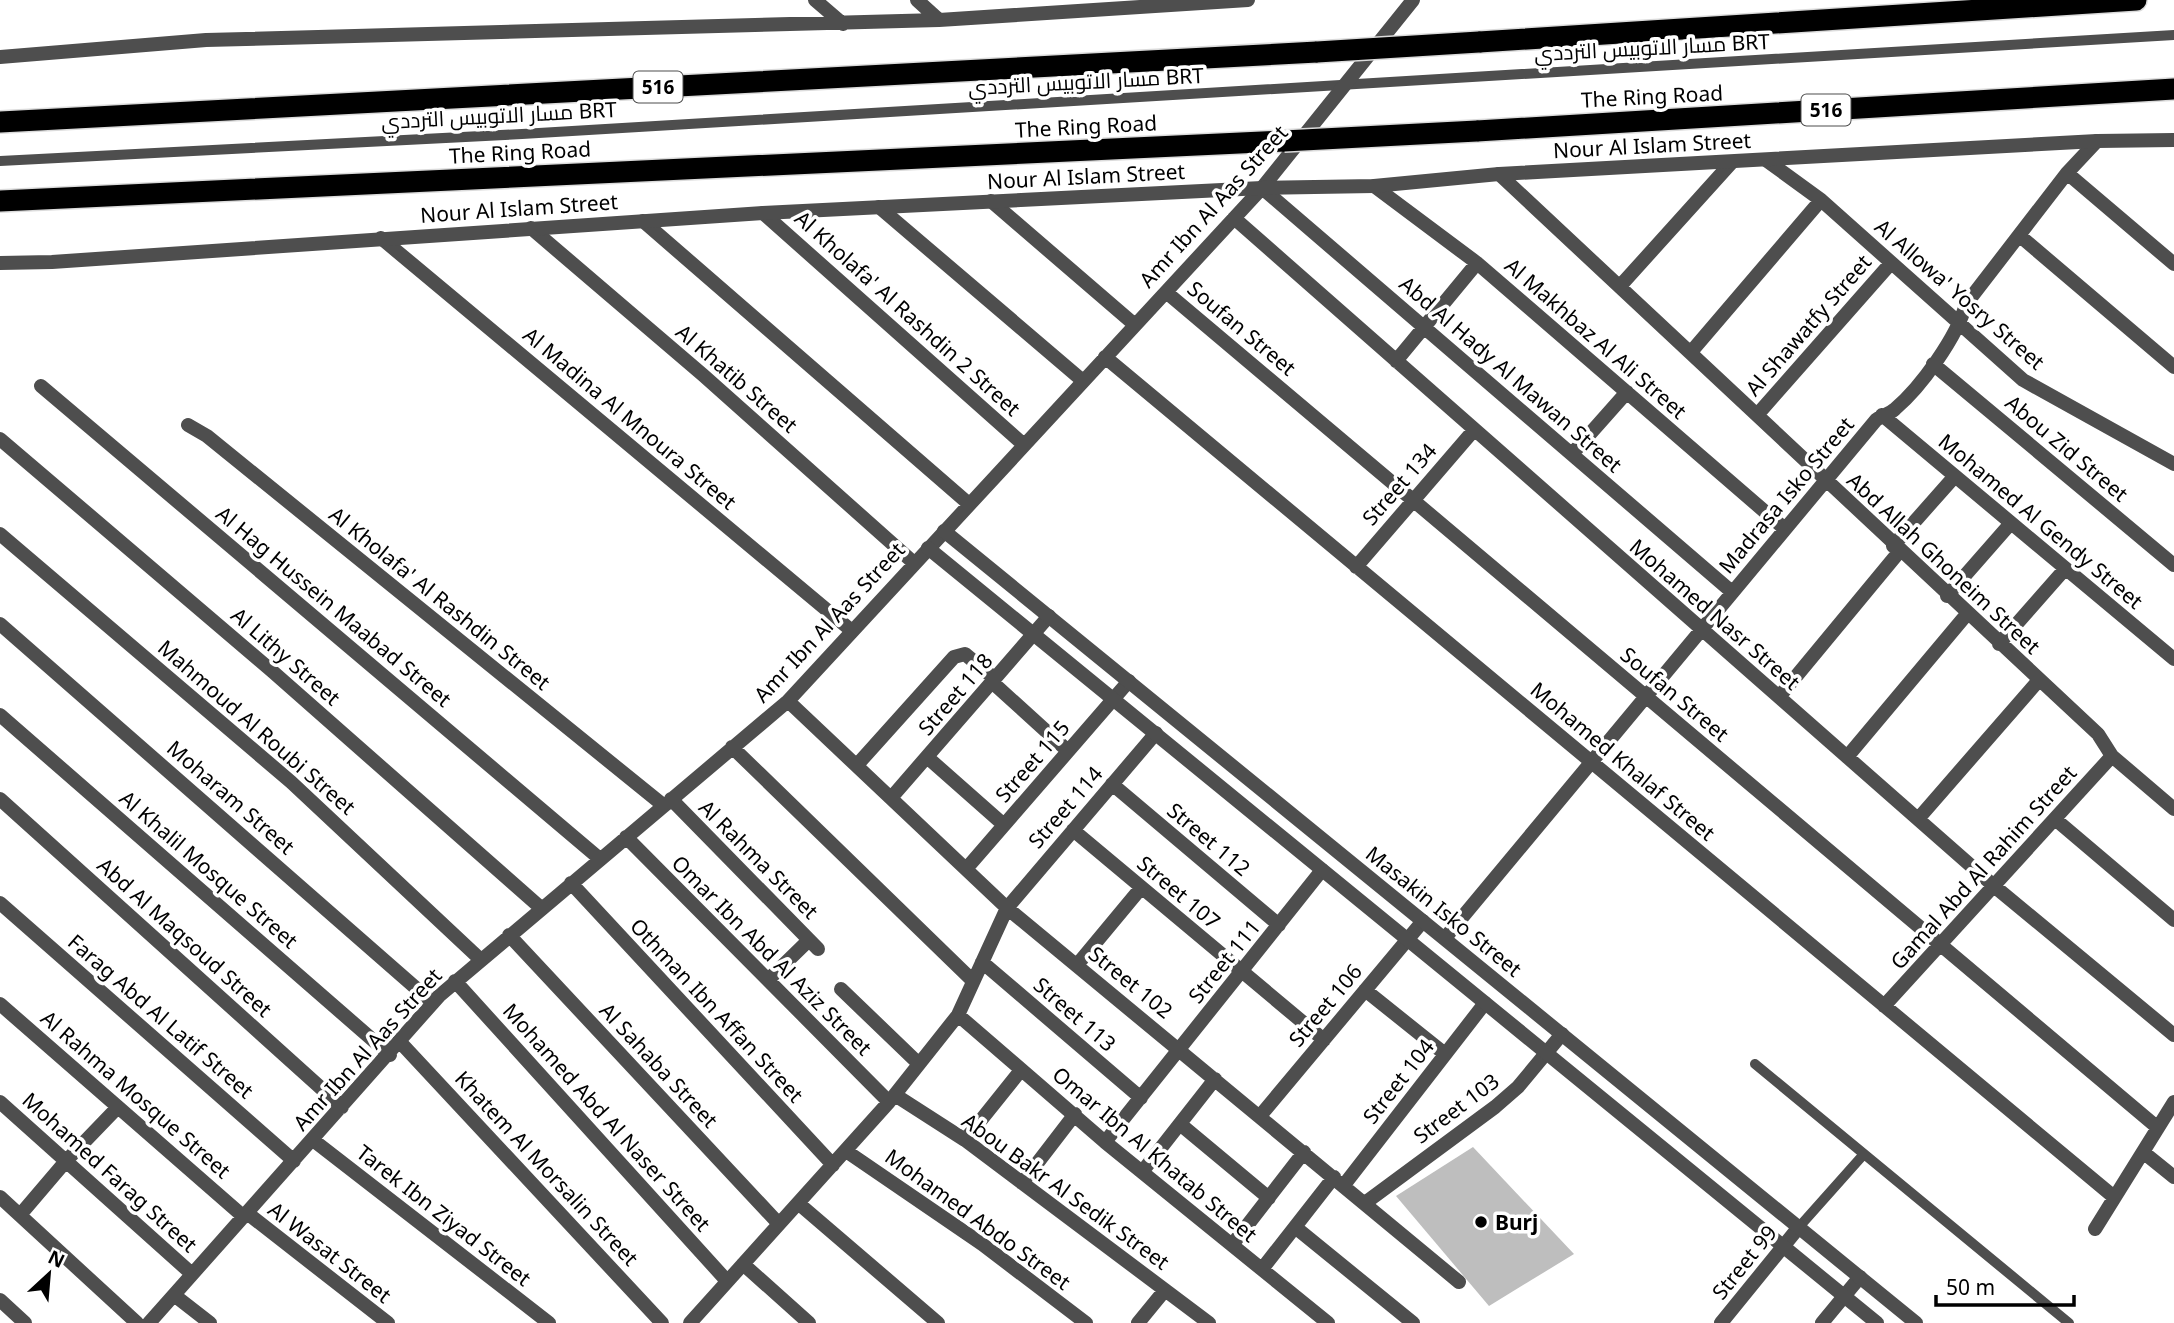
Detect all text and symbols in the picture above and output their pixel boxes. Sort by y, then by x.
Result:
street label: مسار الاتوبيس الترددي BRT [1533,27,1771,70]
street label: مسار الاتوبيس الترددي BRT [967,61,1205,104]
road number: 516 [634,72,682,102]
street label: The Ring Road [1580,78,1724,114]
road number: 516 [1801,94,1850,125]
street label: مسار الاتوبيس الترددي BRT [380,95,618,138]
street label: The Ring Road [1014,108,1158,144]
street label: Amr Ibn Al Aas Street [1133,119,1294,293]
street label: Nour Al Islam Street [1552,126,1752,164]
street label: The Ring Road [448,134,592,170]
street label: Nour Al Islam Street [986,157,1186,195]
street label: Nour Al Islam Street [419,187,619,229]
street label: Al Kholafa' Al Rashdin 2 Street [789,204,1027,422]
street label: Al Allowa' Yosry Street [1869,213,2051,376]
street label: Al Shawatfy Street [1739,248,1877,402]
street label: Al Makhbaz Al Ali Street [1499,251,1693,425]
street label: Abd Al Hady Al Mawan Street [1394,270,1628,479]
street label: Soufan Street [1182,274,1302,382]
street label: Al Khatib Street [670,318,804,439]
street label: Al Madina Al Mnoura Street [518,321,743,516]
street label: Abou Zid Street [2000,388,2135,508]
street label: Madrasa Isko Street [1712,411,1860,579]
street label: Mohamed Al Gendy Street [1933,427,2149,615]
street label: Street 134 [1356,437,1442,531]
street label: Abd Allah Ghoneim Street [1842,466,2047,660]
street label: Al Hag Hussein Maabad Street [211,499,458,713]
street label: Al Kholafa' Al Rashdin Street [324,500,557,696]
street label: Mohamed Nasr Street [1624,532,1806,696]
street label: Amr Ibn Al Aas Street [747,536,911,708]
street label: Al Lithy Street [225,601,347,711]
street label: Mahmoud Al Roubi Street [152,633,362,821]
street label: Soufan Street [1615,640,1735,748]
street label: Street 118 [912,647,998,741]
street label: Mohamed Khalaf Street [1525,676,1721,847]
street label: Street 115 [989,714,1075,808]
street label: Moharam Street [161,734,301,860]
street label: Gamal Abd Al Rahim Street [1884,759,2082,975]
street label: Street 114 [1022,760,1108,854]
street label: Al Khalil Mosque Street [114,784,304,954]
street label: Al Rahma Street [693,793,825,925]
street label: Street 112 [1162,796,1256,882]
street label: Masakin Isko Street [1360,839,1528,983]
street label: Omar Ibn Abd Al Aziz Street [666,849,878,1061]
street label: Street 107 [1132,849,1226,935]
street label: Abd Al Maqsoud Street [92,851,278,1023]
street label: Othman Ibn Affan Street [624,912,810,1108]
street label: Street 111 [1182,913,1266,1009]
street label: Farag Abd Al Latif Street [62,928,260,1105]
street label: Street 102 [1083,940,1179,1024]
street label: Street 106 [1282,958,1368,1052]
street label: Amr Ibn Al Aas Street [287,962,448,1136]
street label: Street 113 [1028,971,1122,1057]
street label: Mohamed Abd Al Naser Street [497,997,717,1237]
street label: Al Sahaba Street [594,997,724,1134]
street label: Al Rahma Mosque Street [35,1004,237,1184]
street label: Street 104 [1356,1033,1440,1129]
street label: Omar Ibn Al Khatab Street [1047,1060,1263,1248]
street label: Khatem Al Morsalin Street [449,1065,645,1272]
street label: Street 103 [1408,1067,1504,1149]
street label: Mohamed Farag Street [17,1086,204,1258]
street label: Abou Bakr Al Sedik Street [957,1106,1176,1276]
street label: Tarek Ibn Ziyad Street [351,1138,537,1292]
street label: Mohamed Abdo Street [880,1142,1077,1296]
street label: Al Wasat Street [263,1195,398,1309]
place label: Burj [1495,1208,1538,1236]
marker: Burj [1473,1214,1489,1230]
street label: Street 99 [1705,1219,1783,1305]
north arrow [14,1239,84,1309]
text: N [44,1244,69,1274]
scale bar [1936,1264,2074,1308]
text: 50 m [1946,1273,1995,1301]

